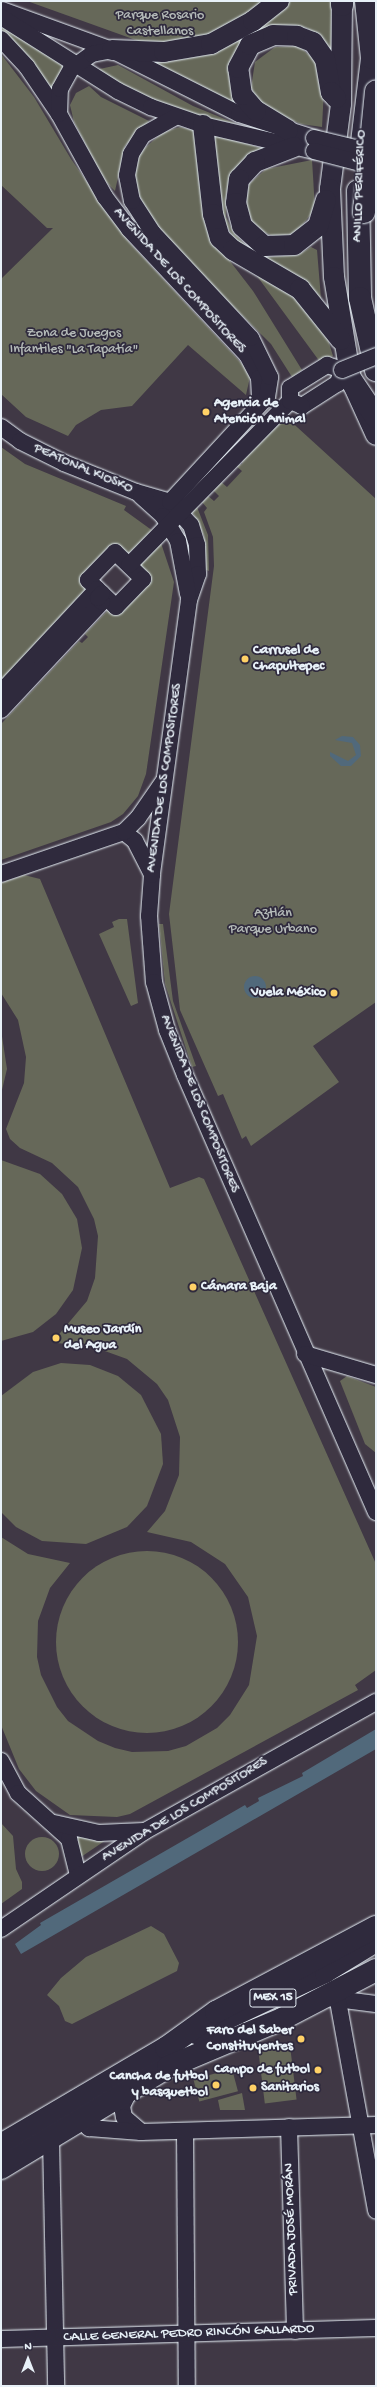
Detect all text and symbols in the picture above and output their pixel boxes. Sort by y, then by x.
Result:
park label: Parque Rosario Castellanos [116,8,204,40]
street label: ANILLO PERIFÉRICO [350,129,370,243]
street label: AVENIDA DE LOS COMPOSITORES [109,205,249,357]
park label: Zona de Juegos Infantiles "La Tapatía" [10,326,138,358]
place label: Agencia de Atención Animal [214,396,306,428]
marker: Agencia de Atención Animal [201,407,211,417]
street label: PEATONAL KIOSKO [31,440,135,498]
place label: Carrusel de Chapultepec [253,643,324,676]
marker: Carrusel de Chapultepec [240,654,250,664]
street label: AVENIDA DE LOS COMPOSITORES [143,682,187,874]
park label: Aztlán Parque Urbano [229,906,317,938]
place label: Vuela México [251,985,326,1001]
marker: Vuela México [329,988,339,998]
street label: AVENIDA DE LOS COMPOSITORES [156,1012,242,1196]
place label: Cámara Baja [201,1279,277,1295]
marker: Cámara Baja [188,1282,198,1292]
place label: Museo Jardín del Agua [64,1322,141,1354]
marker: Museo Jardín del Agua [51,1333,61,1343]
street label: AVENIDA DE LOS COMPOSITORES [99,1754,271,1866]
road number: MEX 15 [249,1987,297,2009]
place label: Faro del Saber Constituyentes [206,2023,293,2056]
marker: Faro del Saber Constituyentes [296,2034,306,2044]
place label: Campo de futbol [214,2062,310,2078]
marker: Campo de futbol [313,2065,323,2075]
place label: Cancha de futbol y basquetbol [110,2069,208,2102]
marker: Cancha de futbol y basquetbol [211,2080,221,2090]
place label: Sanitarios [261,2080,319,2096]
marker: Sanitarios [248,2083,258,2093]
street label: PRIVADA JOSÉ MORÁN [281,2163,303,2295]
street label: CALLE GENERAL PEDRO RINCÓN GALLARDO [63,2321,315,2347]
north arrow [8,2339,48,2379]
text: N [24,2341,32,2353]

